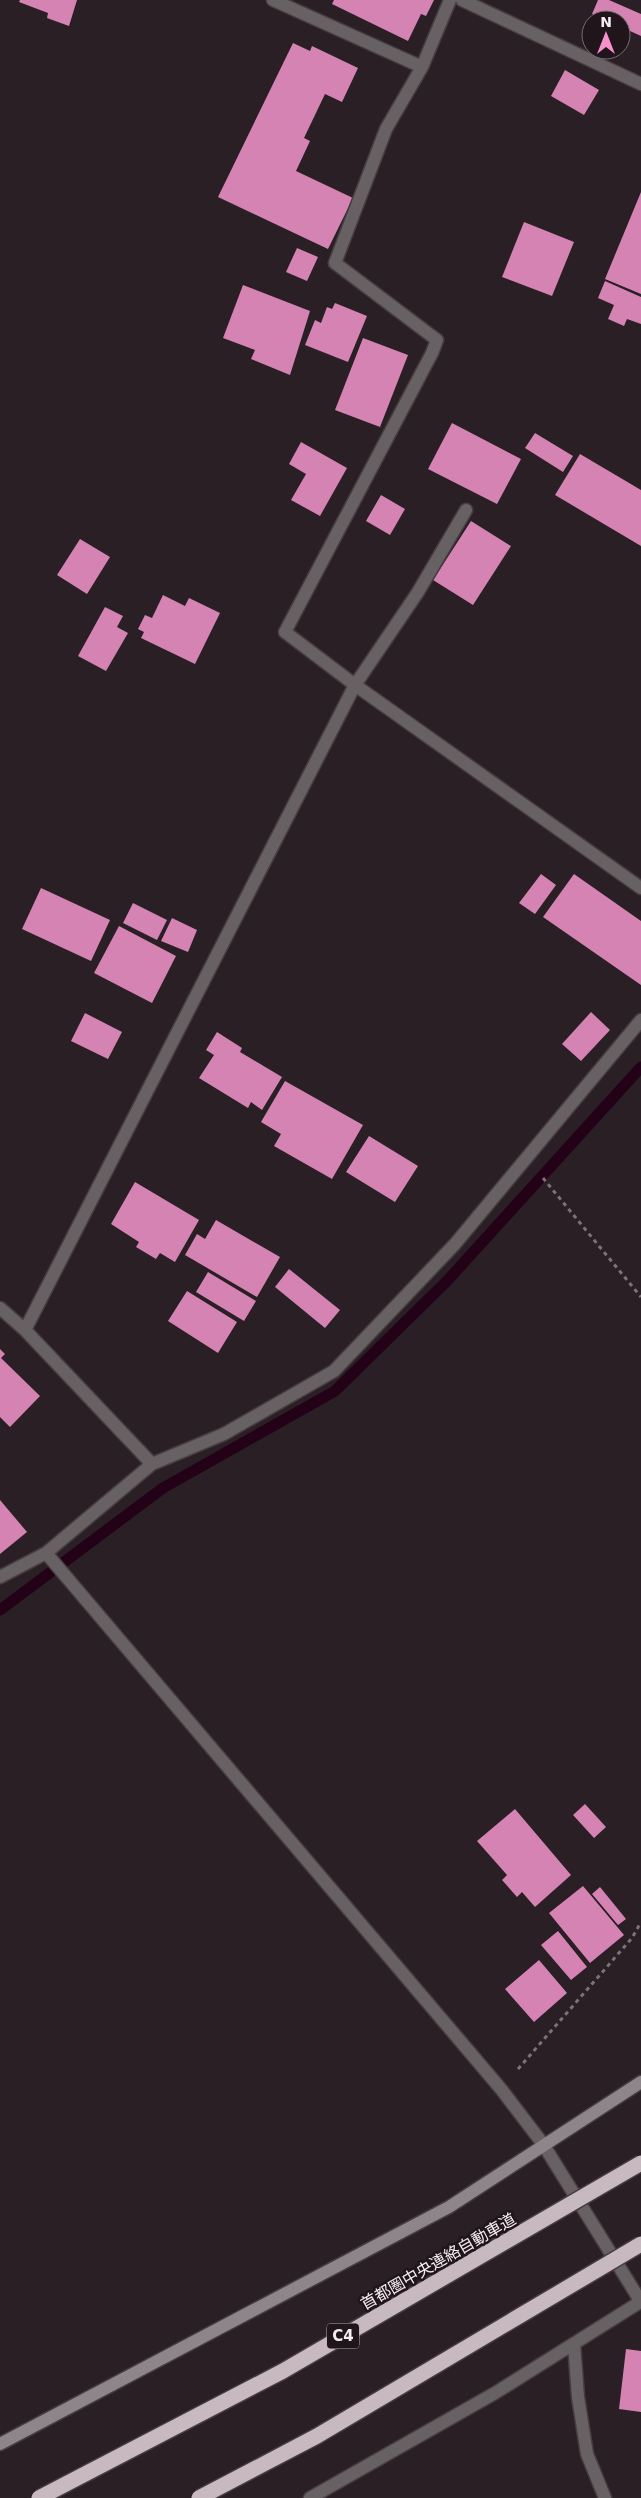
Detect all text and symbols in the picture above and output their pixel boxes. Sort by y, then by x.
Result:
north arrow [581,10,631,60]
text: N [600,14,612,30]
street label: 首都圏中央連絡自動車道 [357,2209,519,2314]
road number: C4 [327,2324,359,2348]

